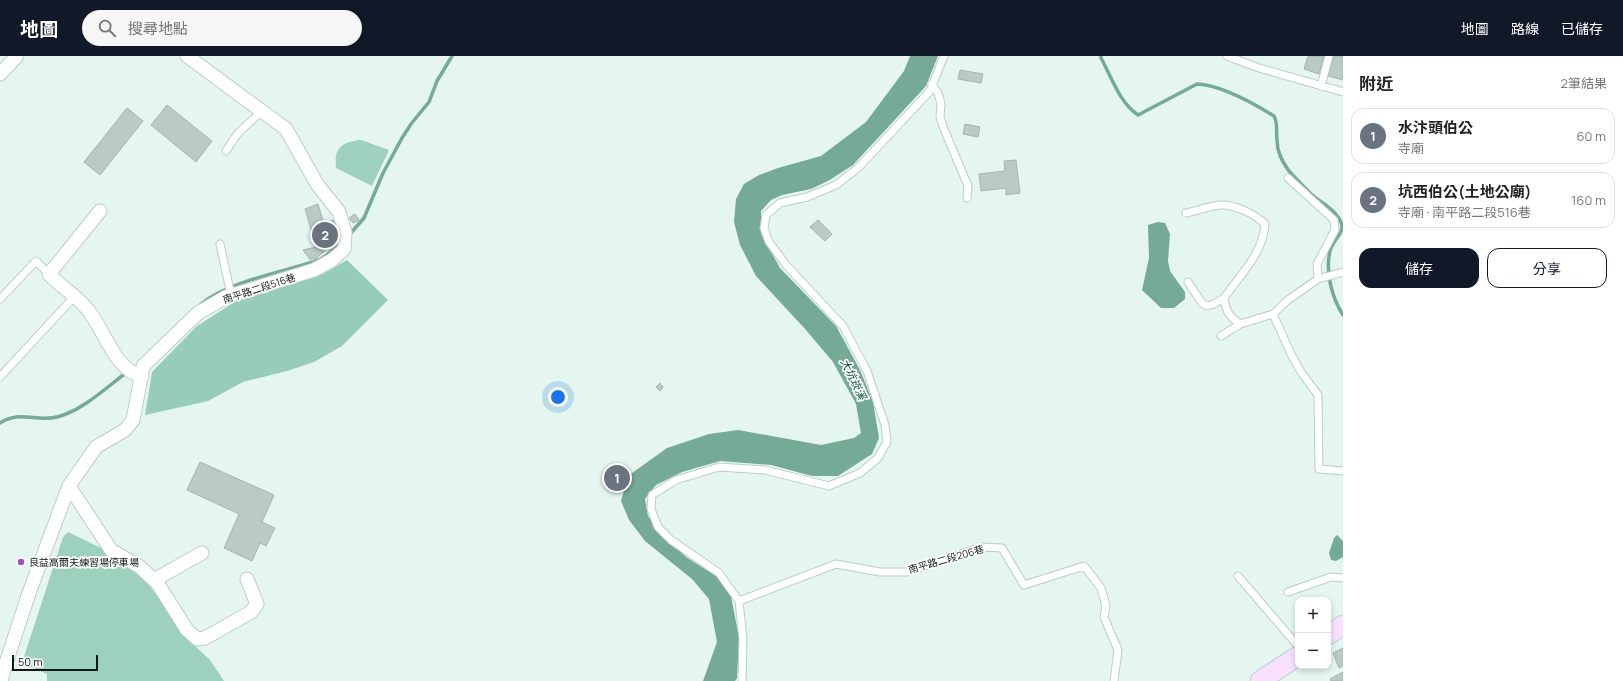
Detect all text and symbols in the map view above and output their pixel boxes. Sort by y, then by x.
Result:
search box [82,10,362,46]
text: 地圖 [20,16,58,42]
icon: search [96,17,118,39]
text: 搜尋地點 [128,18,188,39]
text: 地圖 [1461,19,1489,38]
text: 路線 [1511,19,1539,38]
text: 已儲存 [1561,19,1603,38]
text: 附近 [1359,72,1393,95]
text: 2筆結果 [1561,74,1607,92]
text: 水汴頭伯公 [1398,117,1473,138]
text: 1 [1370,127,1376,145]
text: 60 m [1576,127,1606,145]
text: 寺廟 [1398,139,1424,157]
text: 坑西伯公(土地公廟) [1398,181,1532,202]
text: 2 [1369,191,1377,209]
text: 160 m [1571,191,1606,209]
text: 寺廟 · 南平路二段516巷 [1398,203,1531,221]
pin: 2 [312,220,338,250]
button: 儲存 [1359,248,1479,288]
button: 分享 [1487,248,1607,288]
street label: 南平路二段516巷 [221,270,297,306]
water label: 大坑崁溪 [838,356,871,404]
your location [548,387,568,407]
pin: 1 [604,463,630,493]
street label: 南平路二段206巷 [907,542,985,576]
place label: 良益高爾夫練習場停車場 [29,555,139,569]
marker: 良益高爾夫練習場停車場 [16,557,26,567]
map controls [1295,597,1331,669]
button: + [1295,597,1331,633]
button: − [1295,633,1331,669]
scale bar [12,653,98,672]
text: 50 m [18,654,43,669]

